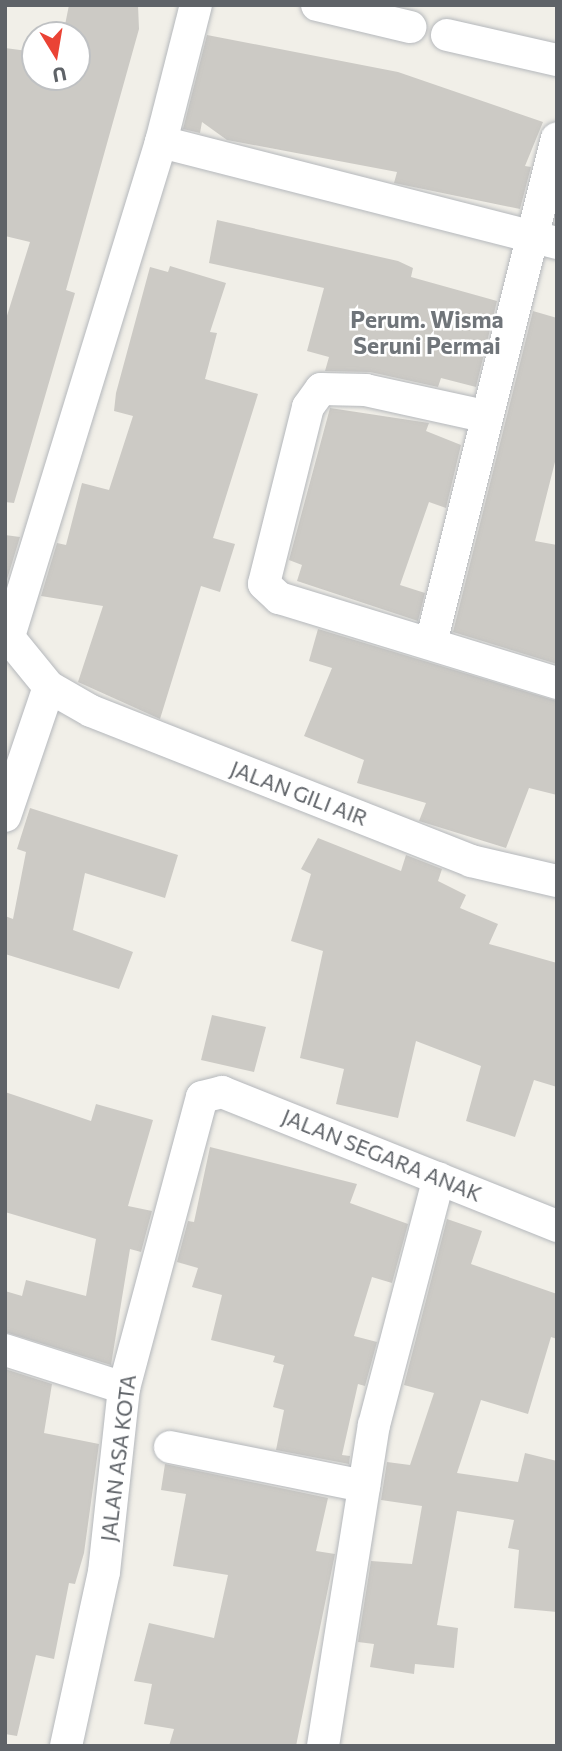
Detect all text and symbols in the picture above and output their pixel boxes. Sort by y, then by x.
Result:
north arrow [21,21,91,91]
text: U [51,63,69,88]
district label: Perum. Wisma Seruni Permai [350,305,504,359]
street label: JALAN GILI AIR [227,755,371,831]
street label: JALAN SEGARA ANAK [278,1103,486,1207]
street label: JALAN ASA KOTA [95,1373,141,1543]

